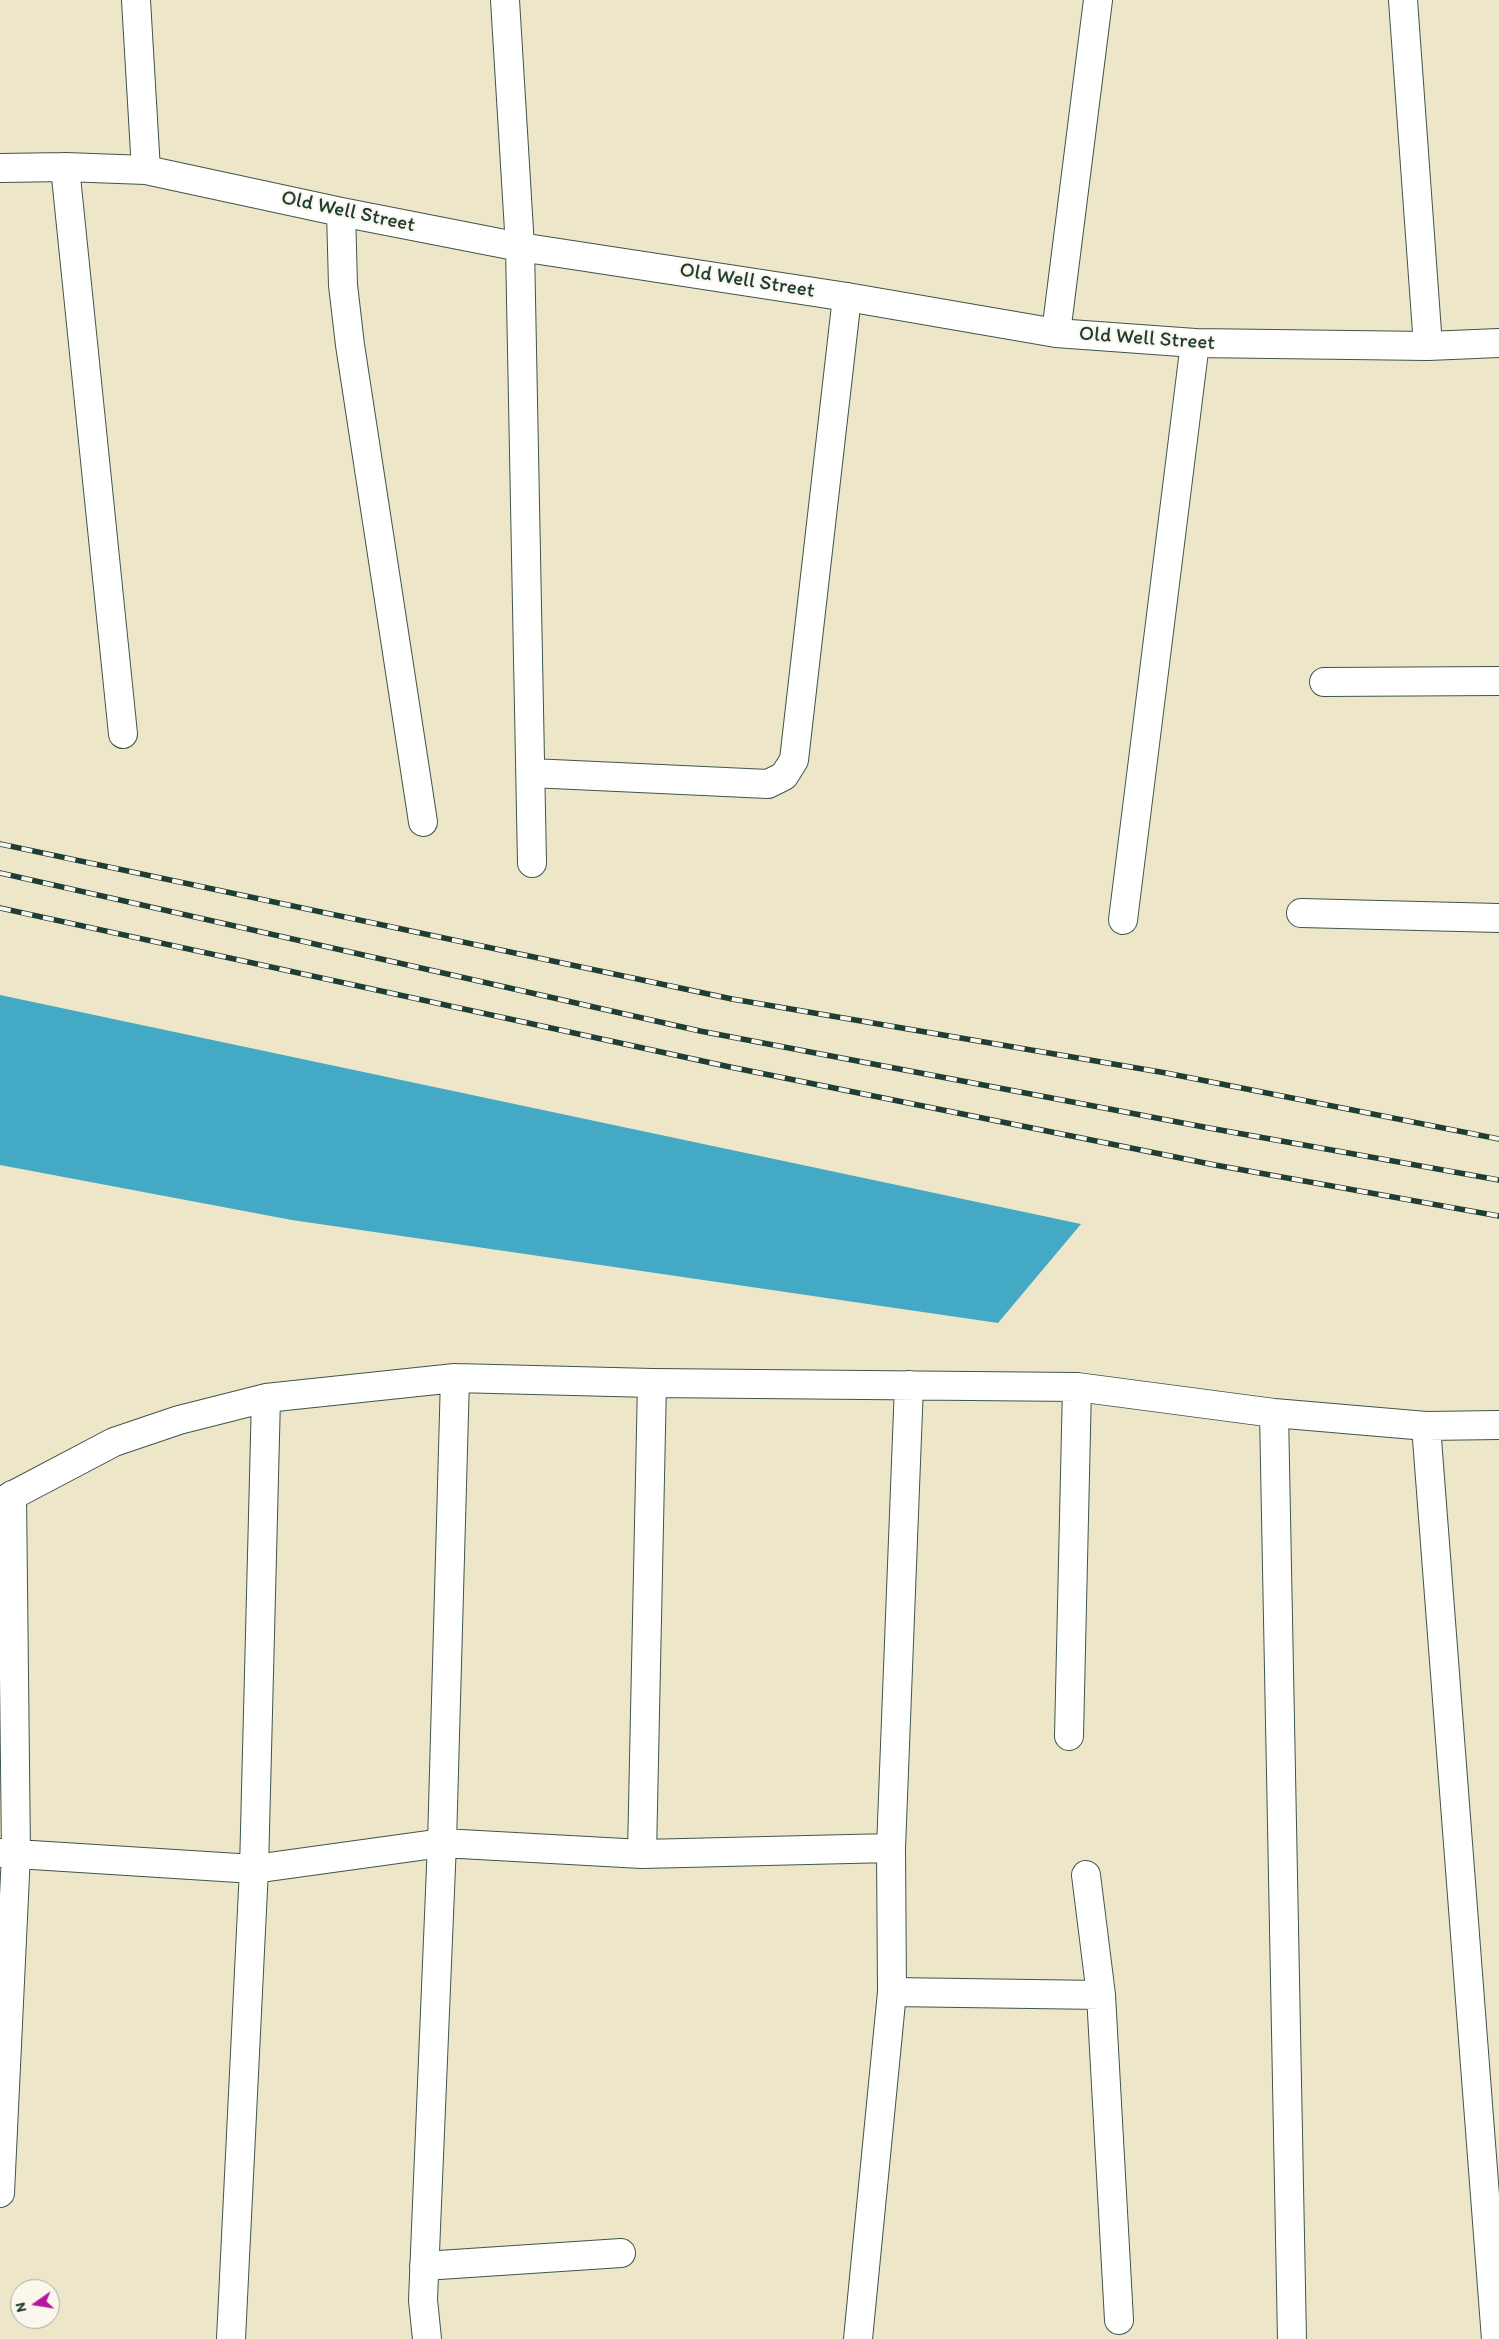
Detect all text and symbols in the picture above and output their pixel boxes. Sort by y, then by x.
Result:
street label: Old Well Street [279,185,417,239]
street label: Old Well Street [678,258,816,304]
street label: Old Well Street [1078,322,1216,356]
north arrow [10,2279,60,2329]
text: N [12,2301,30,2314]

